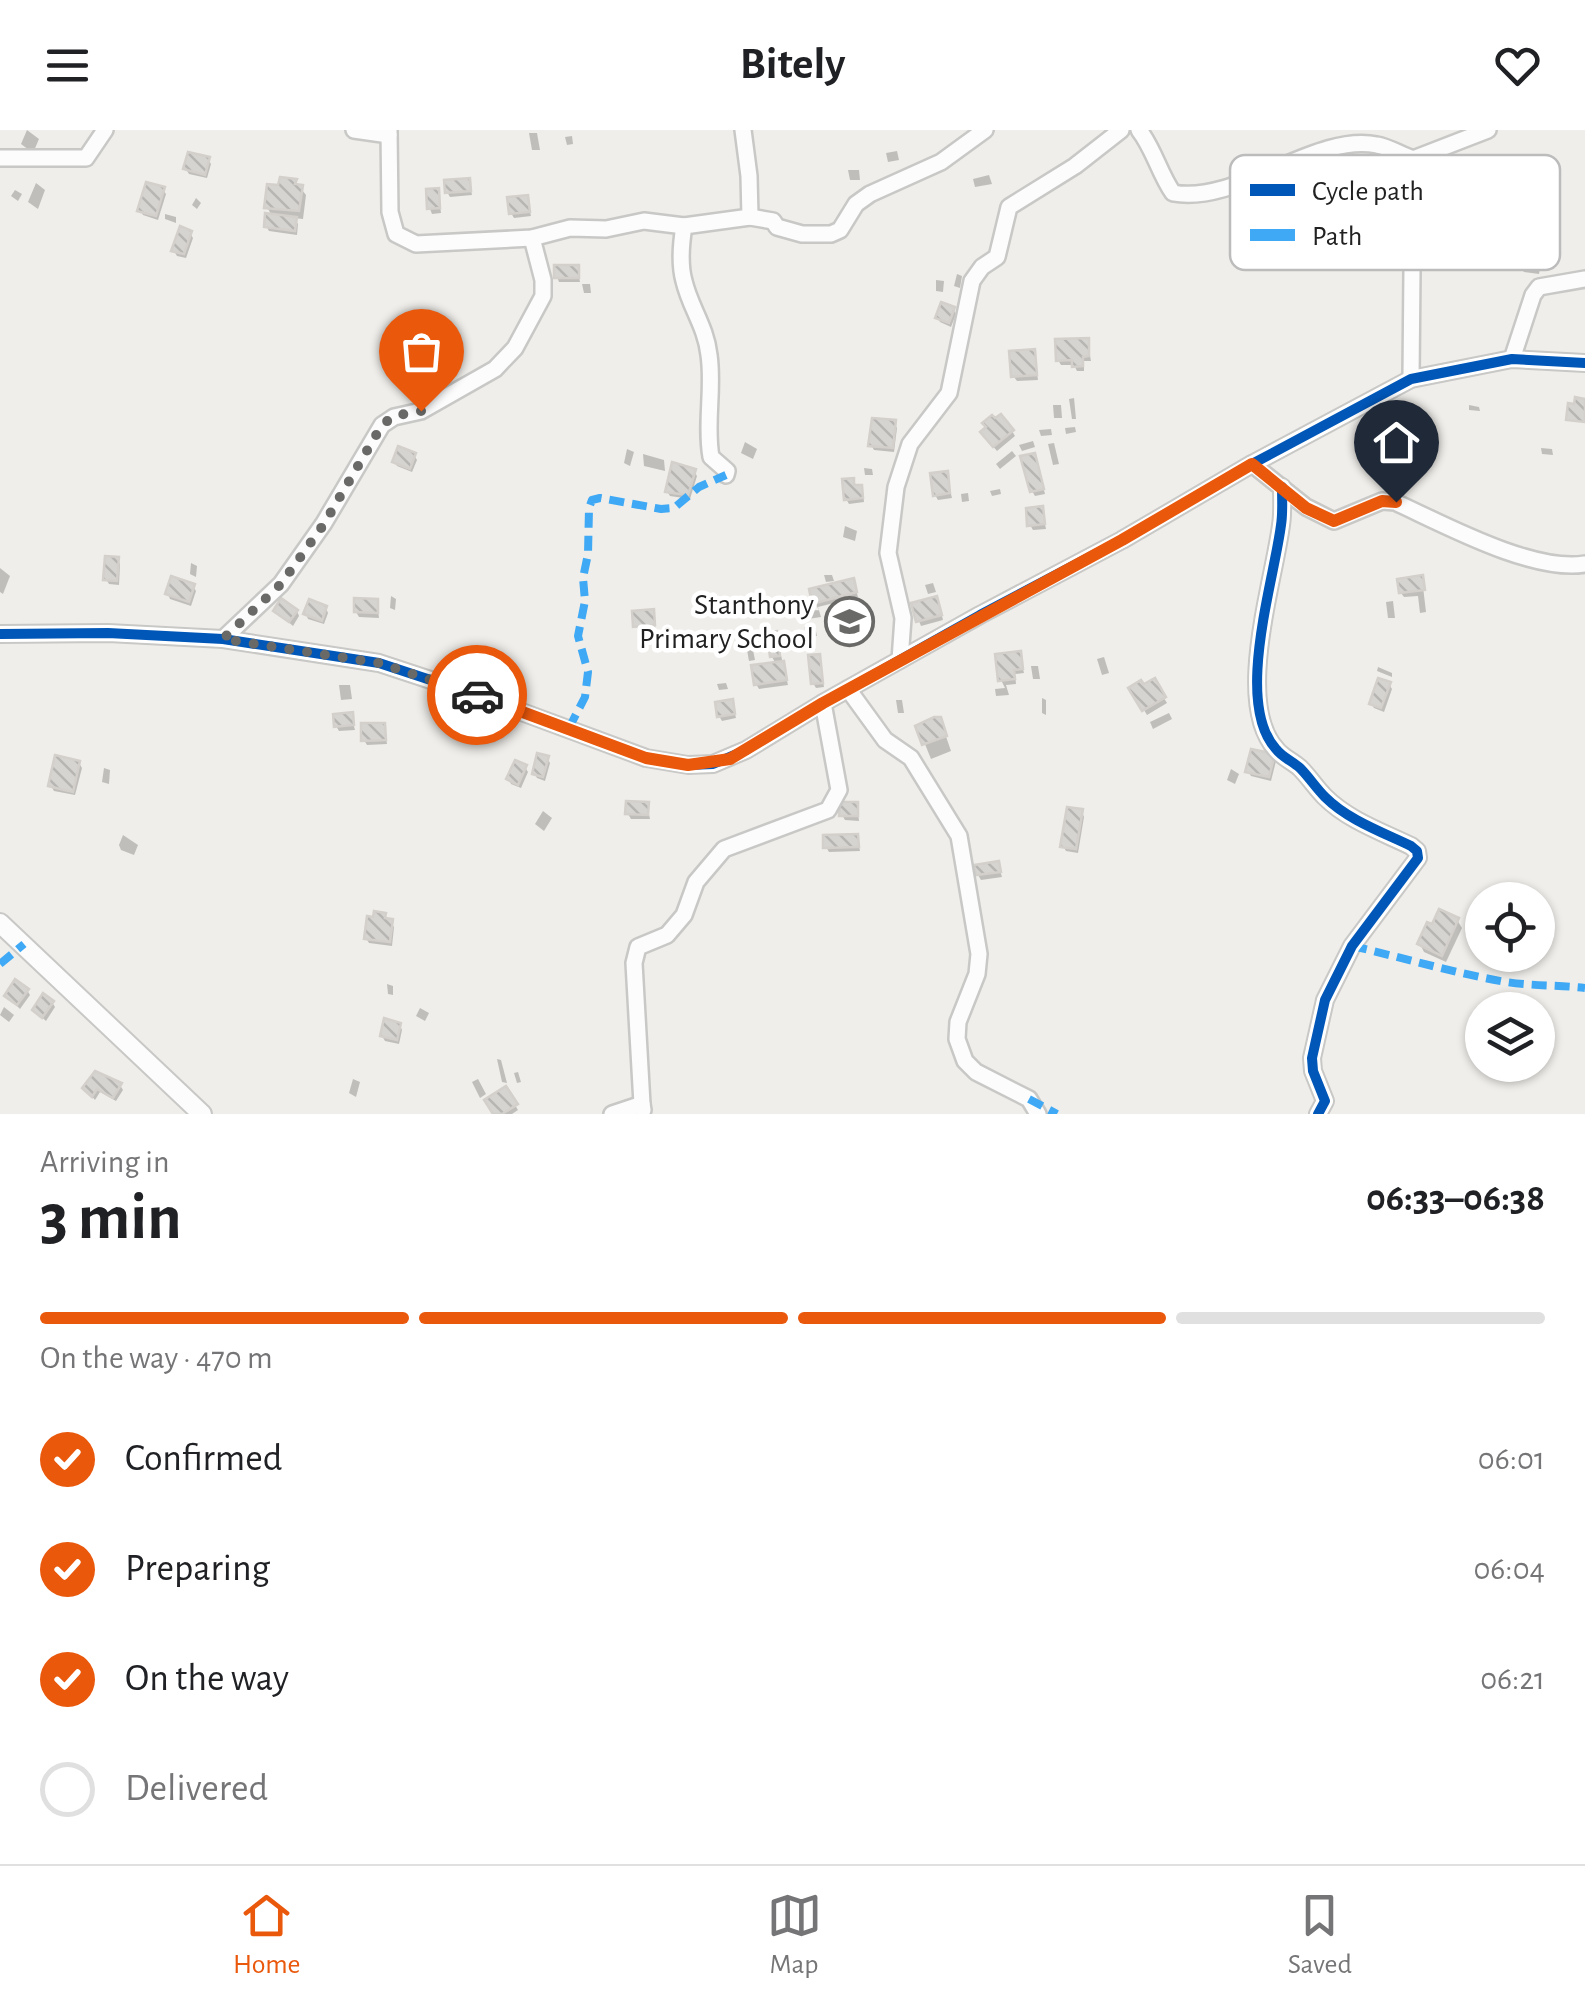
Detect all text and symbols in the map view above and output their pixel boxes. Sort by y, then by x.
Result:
icon: menu [40,38,95,93]
icon: heart [1490,38,1545,93]
text: Bitely [740,42,845,87]
legend [1230,155,1560,270]
text: Cycle path [1312,178,1424,206]
text: Path [1312,223,1362,251]
pin [379,309,464,412]
icon: bag [394,324,449,379]
pin [1354,400,1439,503]
icon: home [1369,415,1424,470]
place label: Stanthony Primary School [639,590,814,654]
school or university icon: Stanthony Primary School [823,595,875,647]
courier [427,645,527,745]
icon: car [450,668,505,723]
map controls [1465,882,1555,1082]
button: locate [1465,882,1555,972]
button: layers [1465,992,1555,1082]
text: Arriving in [40,1146,169,1178]
text: 06:33–06:38 [1366,1180,1545,1218]
text: 3 min [40,1186,182,1251]
text: On the way · 470 m [40,1342,272,1374]
icon: check [40,1432,95,1487]
text: Confirmed [125,1440,282,1478]
text: 06:01 [1478,1443,1545,1475]
icon: check [40,1542,95,1597]
text: Preparing [125,1550,270,1588]
text: 06:04 [1473,1553,1545,1585]
icon: check [40,1652,95,1707]
text: On the way [125,1660,289,1698]
text: 06:21 [1480,1663,1545,1695]
text: Delivered [125,1770,268,1808]
tab: Home [233,1888,300,1982]
tab: Map [767,1888,822,1982]
tab: Saved [1288,1888,1352,1982]

